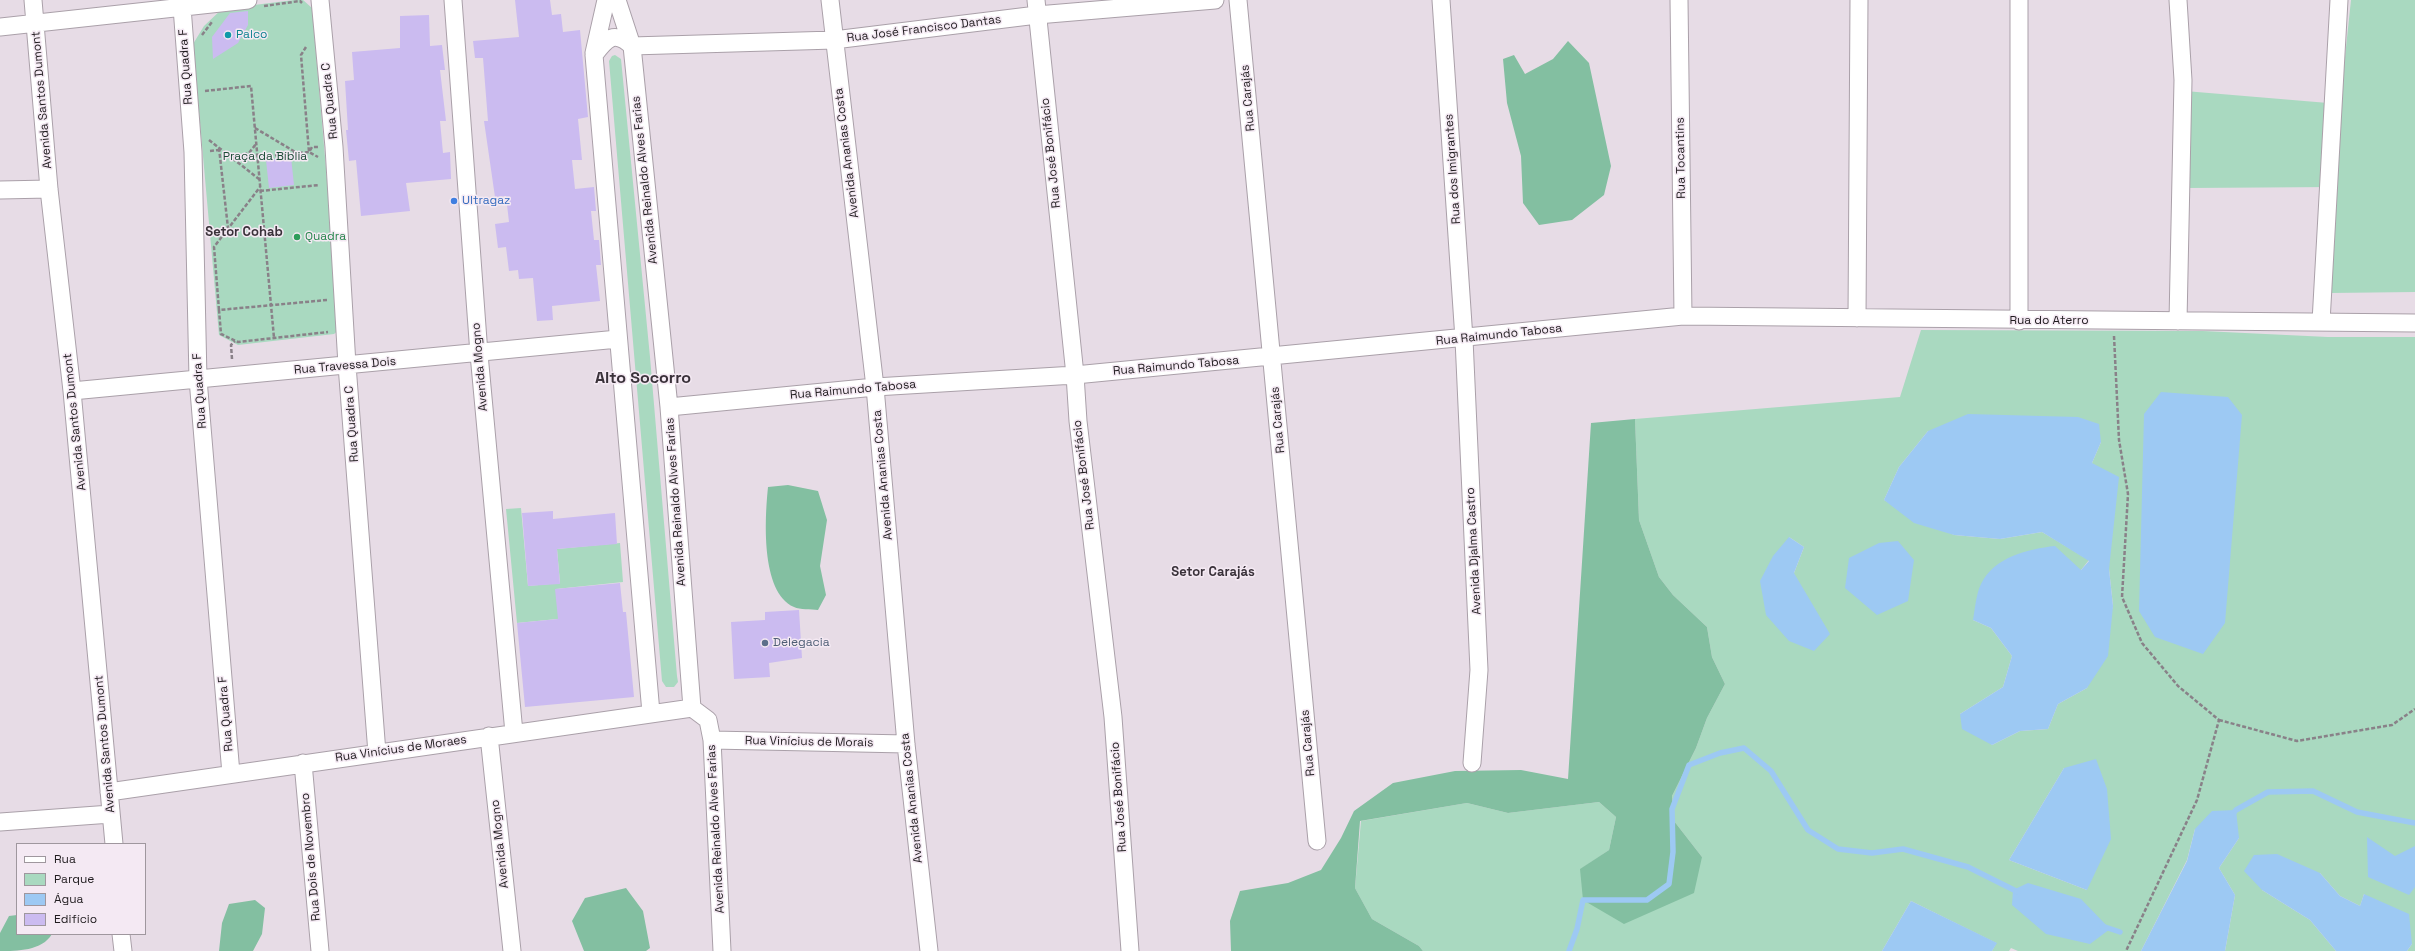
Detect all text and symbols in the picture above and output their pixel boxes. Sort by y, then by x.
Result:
street label: Rua José Francisco Dantas [846,12,1002,46]
place label: Palco [236,28,268,42]
street label: Rua Quadra F [176,29,196,105]
marker: Palco [223,30,233,40]
street label: Avenida Santos Dumont [29,31,55,169]
street label: Rua Quadra C [319,62,341,140]
street label: Rua Carajás [1238,64,1258,132]
street label: Avenida Ananias Costa [832,87,862,219]
street label: Avenida Reinaldo Alves Farias [629,95,661,265]
street label: Rua José Bonifácio [1038,97,1064,209]
street label: Rua dos Imigrantes [1442,113,1464,225]
street label: Rua Tocantins [1673,117,1689,199]
park label: Praça da Bíblia [223,150,307,164]
place label: Ultragaz [462,194,510,208]
marker: Ultragaz [449,196,459,206]
district label: Setor Cohab [205,224,283,240]
place label: Quadra [305,230,346,244]
marker: Quadra [292,232,302,242]
street label: Rua do Aterro [2009,314,2089,328]
street label: Rua Raimundo Tabosa [1435,321,1563,349]
street label: Avenida Mogno [469,322,491,412]
street label: Avenida Santos Dumont [61,353,89,491]
street label: Rua Quadra F [190,353,210,429]
street label: Rua Raimundo Tabosa [1112,353,1240,379]
street label: Rua Travessa Dois [293,354,397,378]
district label: Alto Socorro [595,369,691,389]
street label: Rua Raimundo Tabosa [789,377,917,403]
street label: Rua Quadra C [342,385,362,463]
street label: Rua Carajás [1268,386,1288,454]
street label: Avenida Ananias Costa [870,409,896,541]
street label: Avenida Reinaldo Alves Farias [663,417,689,587]
street label: Rua José Bonifácio [1070,419,1098,531]
street label: Avenida Djalma Castro [1463,487,1485,615]
district label: Setor Carajás [1171,564,1255,580]
place label: Delegacia [773,636,830,650]
marker: Delegacia [760,638,770,648]
street label: Avenida Santos Dumont [92,675,118,813]
street label: Rua Quadra F [216,676,236,752]
street label: Rua Carajás [1298,709,1318,777]
street label: Avenida Ananias Costa [898,732,926,864]
street label: Rua Vinícius de Moraes [334,733,468,765]
street label: Rua Vinícius de Morais [745,734,873,750]
street label: Rua José Bonifácio [1108,741,1130,853]
street label: Avenida Reinaldo Alves Farias [704,744,728,914]
street label: Rua Dois de Novembro [298,792,324,922]
street label: Avenida Mogno [488,799,512,889]
legend [16,843,146,935]
text: Rua [54,851,76,867]
text: Parque [54,871,94,887]
text: Água [54,891,84,907]
text: Edifício [54,911,97,927]

